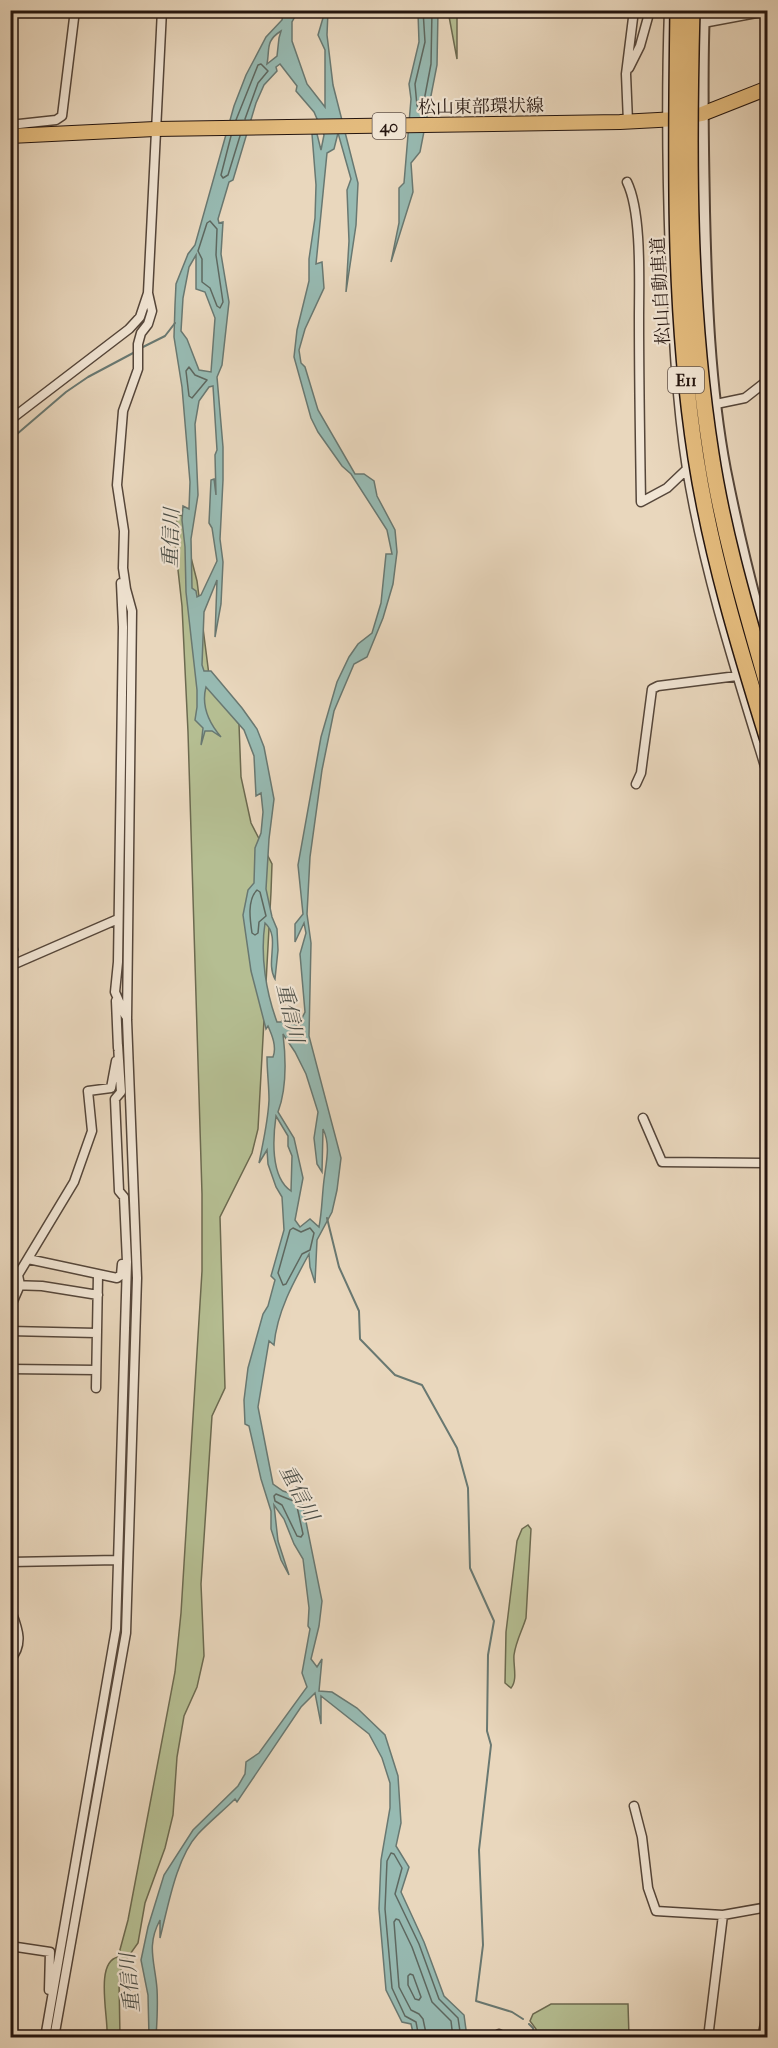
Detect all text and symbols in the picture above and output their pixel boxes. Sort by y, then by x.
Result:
street label: 松山東部環状線 [418,95,544,119]
road number: 40 [372,113,406,139]
street label: 松山自動車道 [648,237,674,345]
road number: E11 [668,367,704,393]
water label: 重信川 [158,506,184,568]
water label: 重信川 [272,981,308,1047]
water label: 重信川 [275,1461,324,1527]
water label: 重信川 [116,1950,144,2014]

